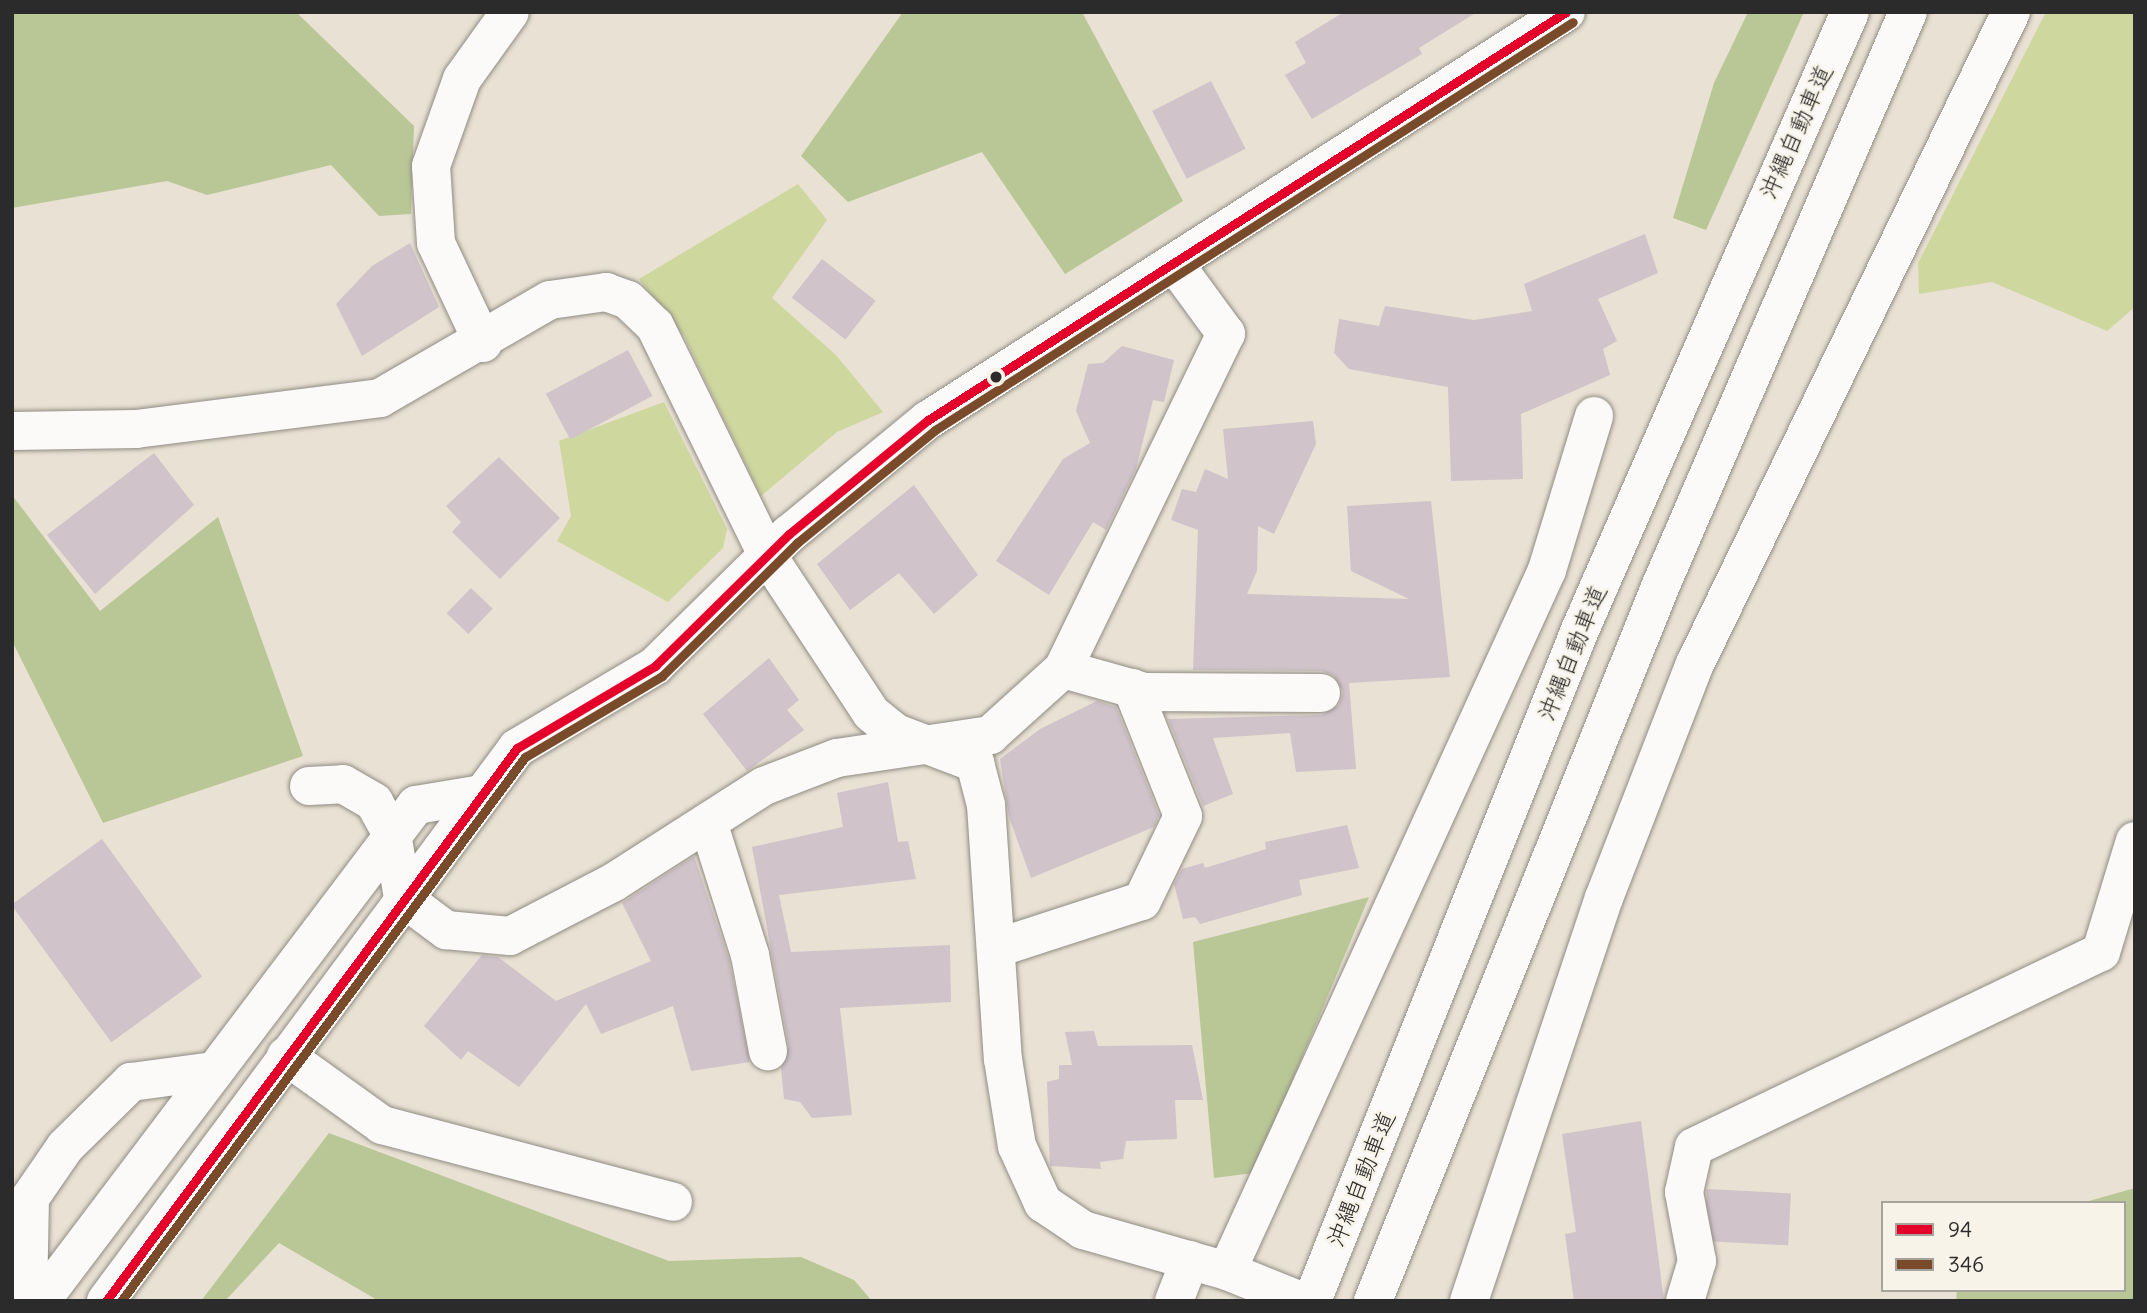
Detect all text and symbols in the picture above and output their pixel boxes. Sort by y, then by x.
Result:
street label: 沖縄自動車道 [1754,60,1838,204]
unlabelled marker [989,370,1003,384]
street label: 沖縄自動車道 [1532,581,1612,725]
street label: 沖縄自動車道 [1321,1107,1401,1251]
legend [1881,1201,2126,1292]
text: 94 [1948,1216,1972,1243]
text: 346 [1948,1251,1984,1278]

